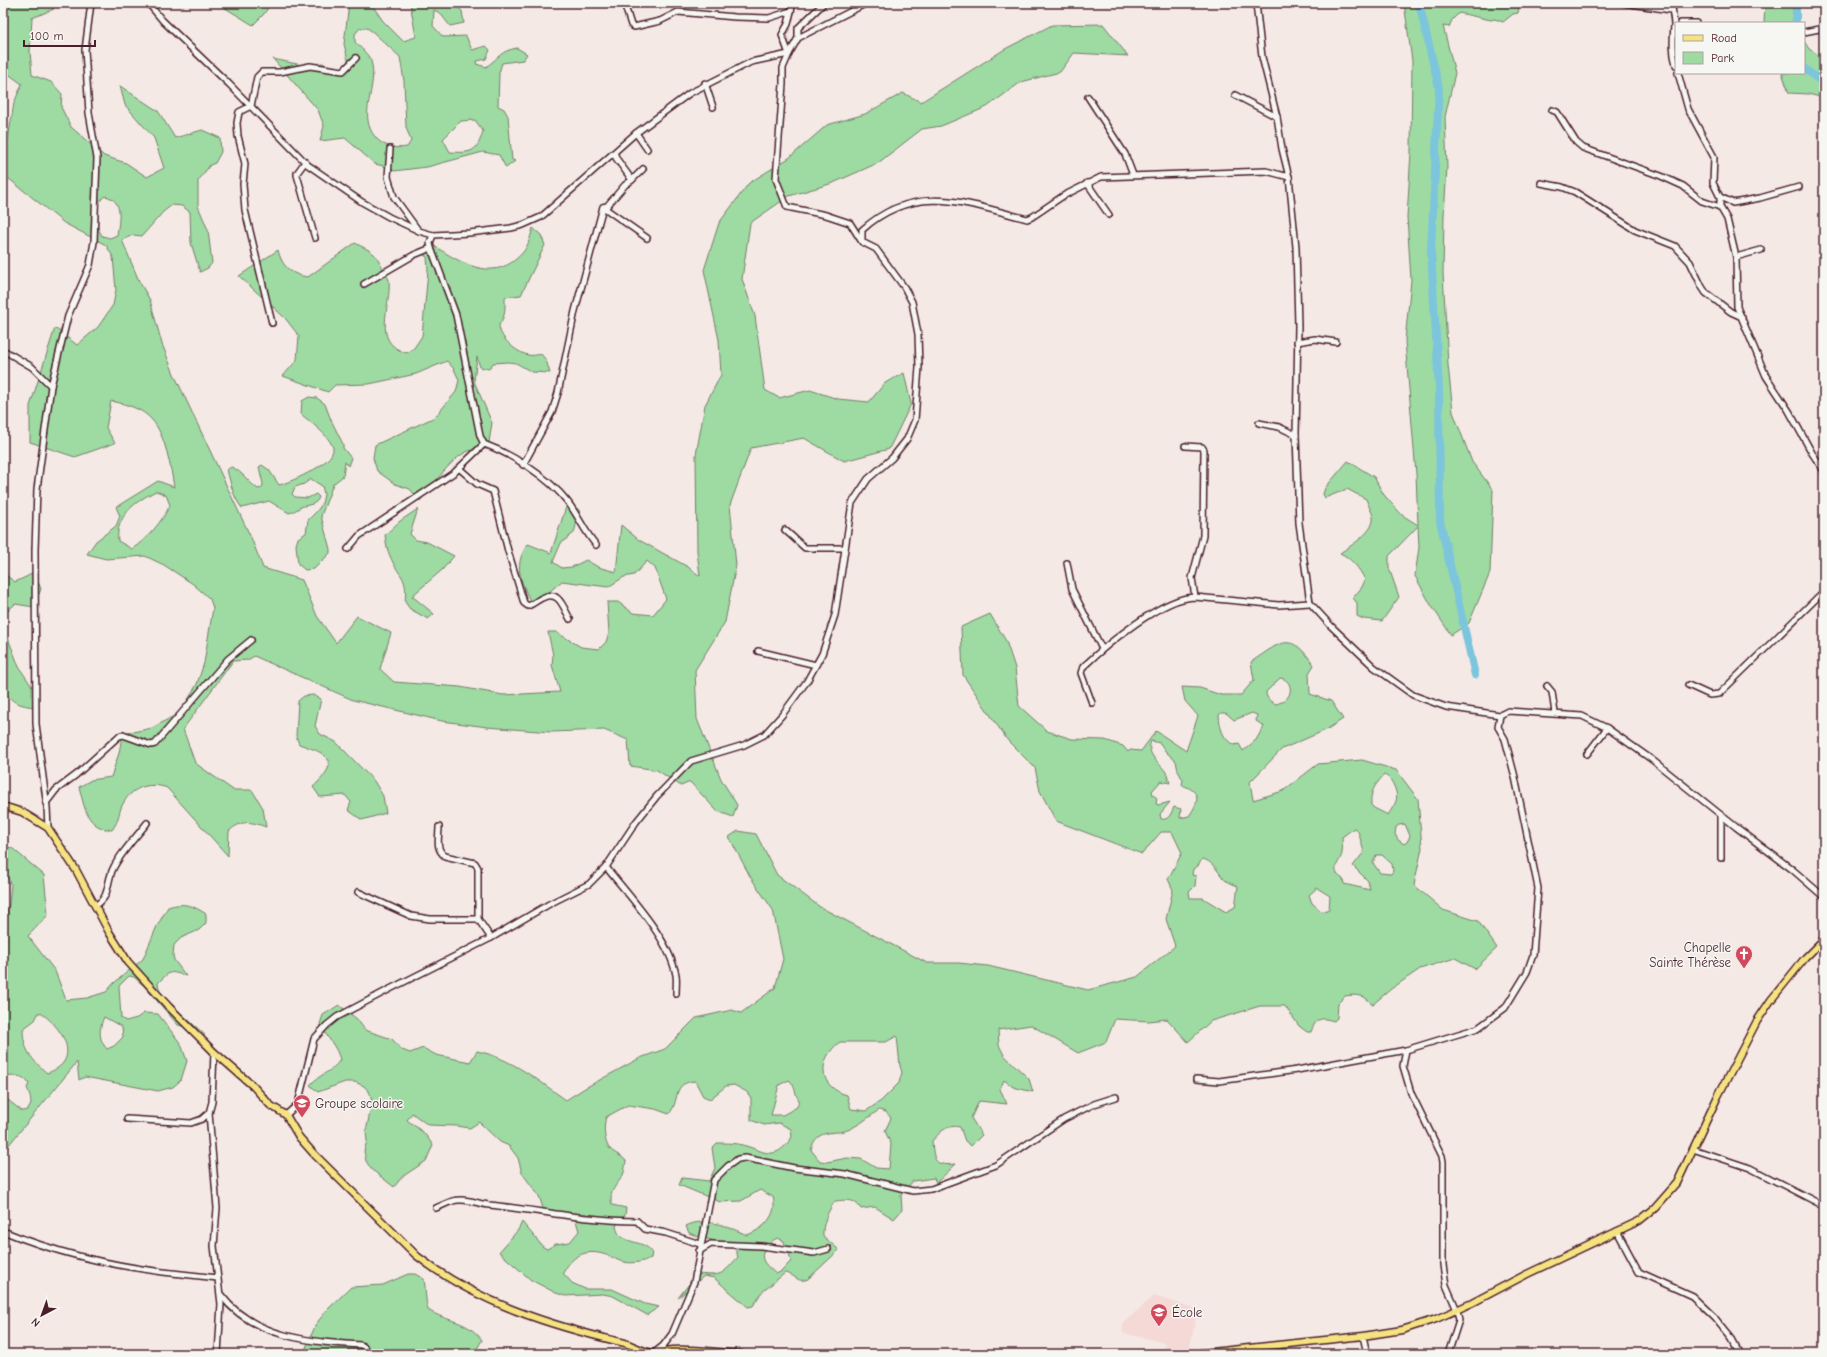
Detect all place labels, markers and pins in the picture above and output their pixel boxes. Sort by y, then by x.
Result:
place label: Chapelle Sainte Thérèse [1649,940,1731,970]
church icon: Chapelle Sainte Thérèse [1734,944,1754,969]
school or university icon: Groupe scolaire [292,1093,312,1118]
place label: Groupe scolaire [315,1096,403,1111]
school or university icon: École [1149,1302,1169,1327]
place label: École [1172,1304,1203,1320]

